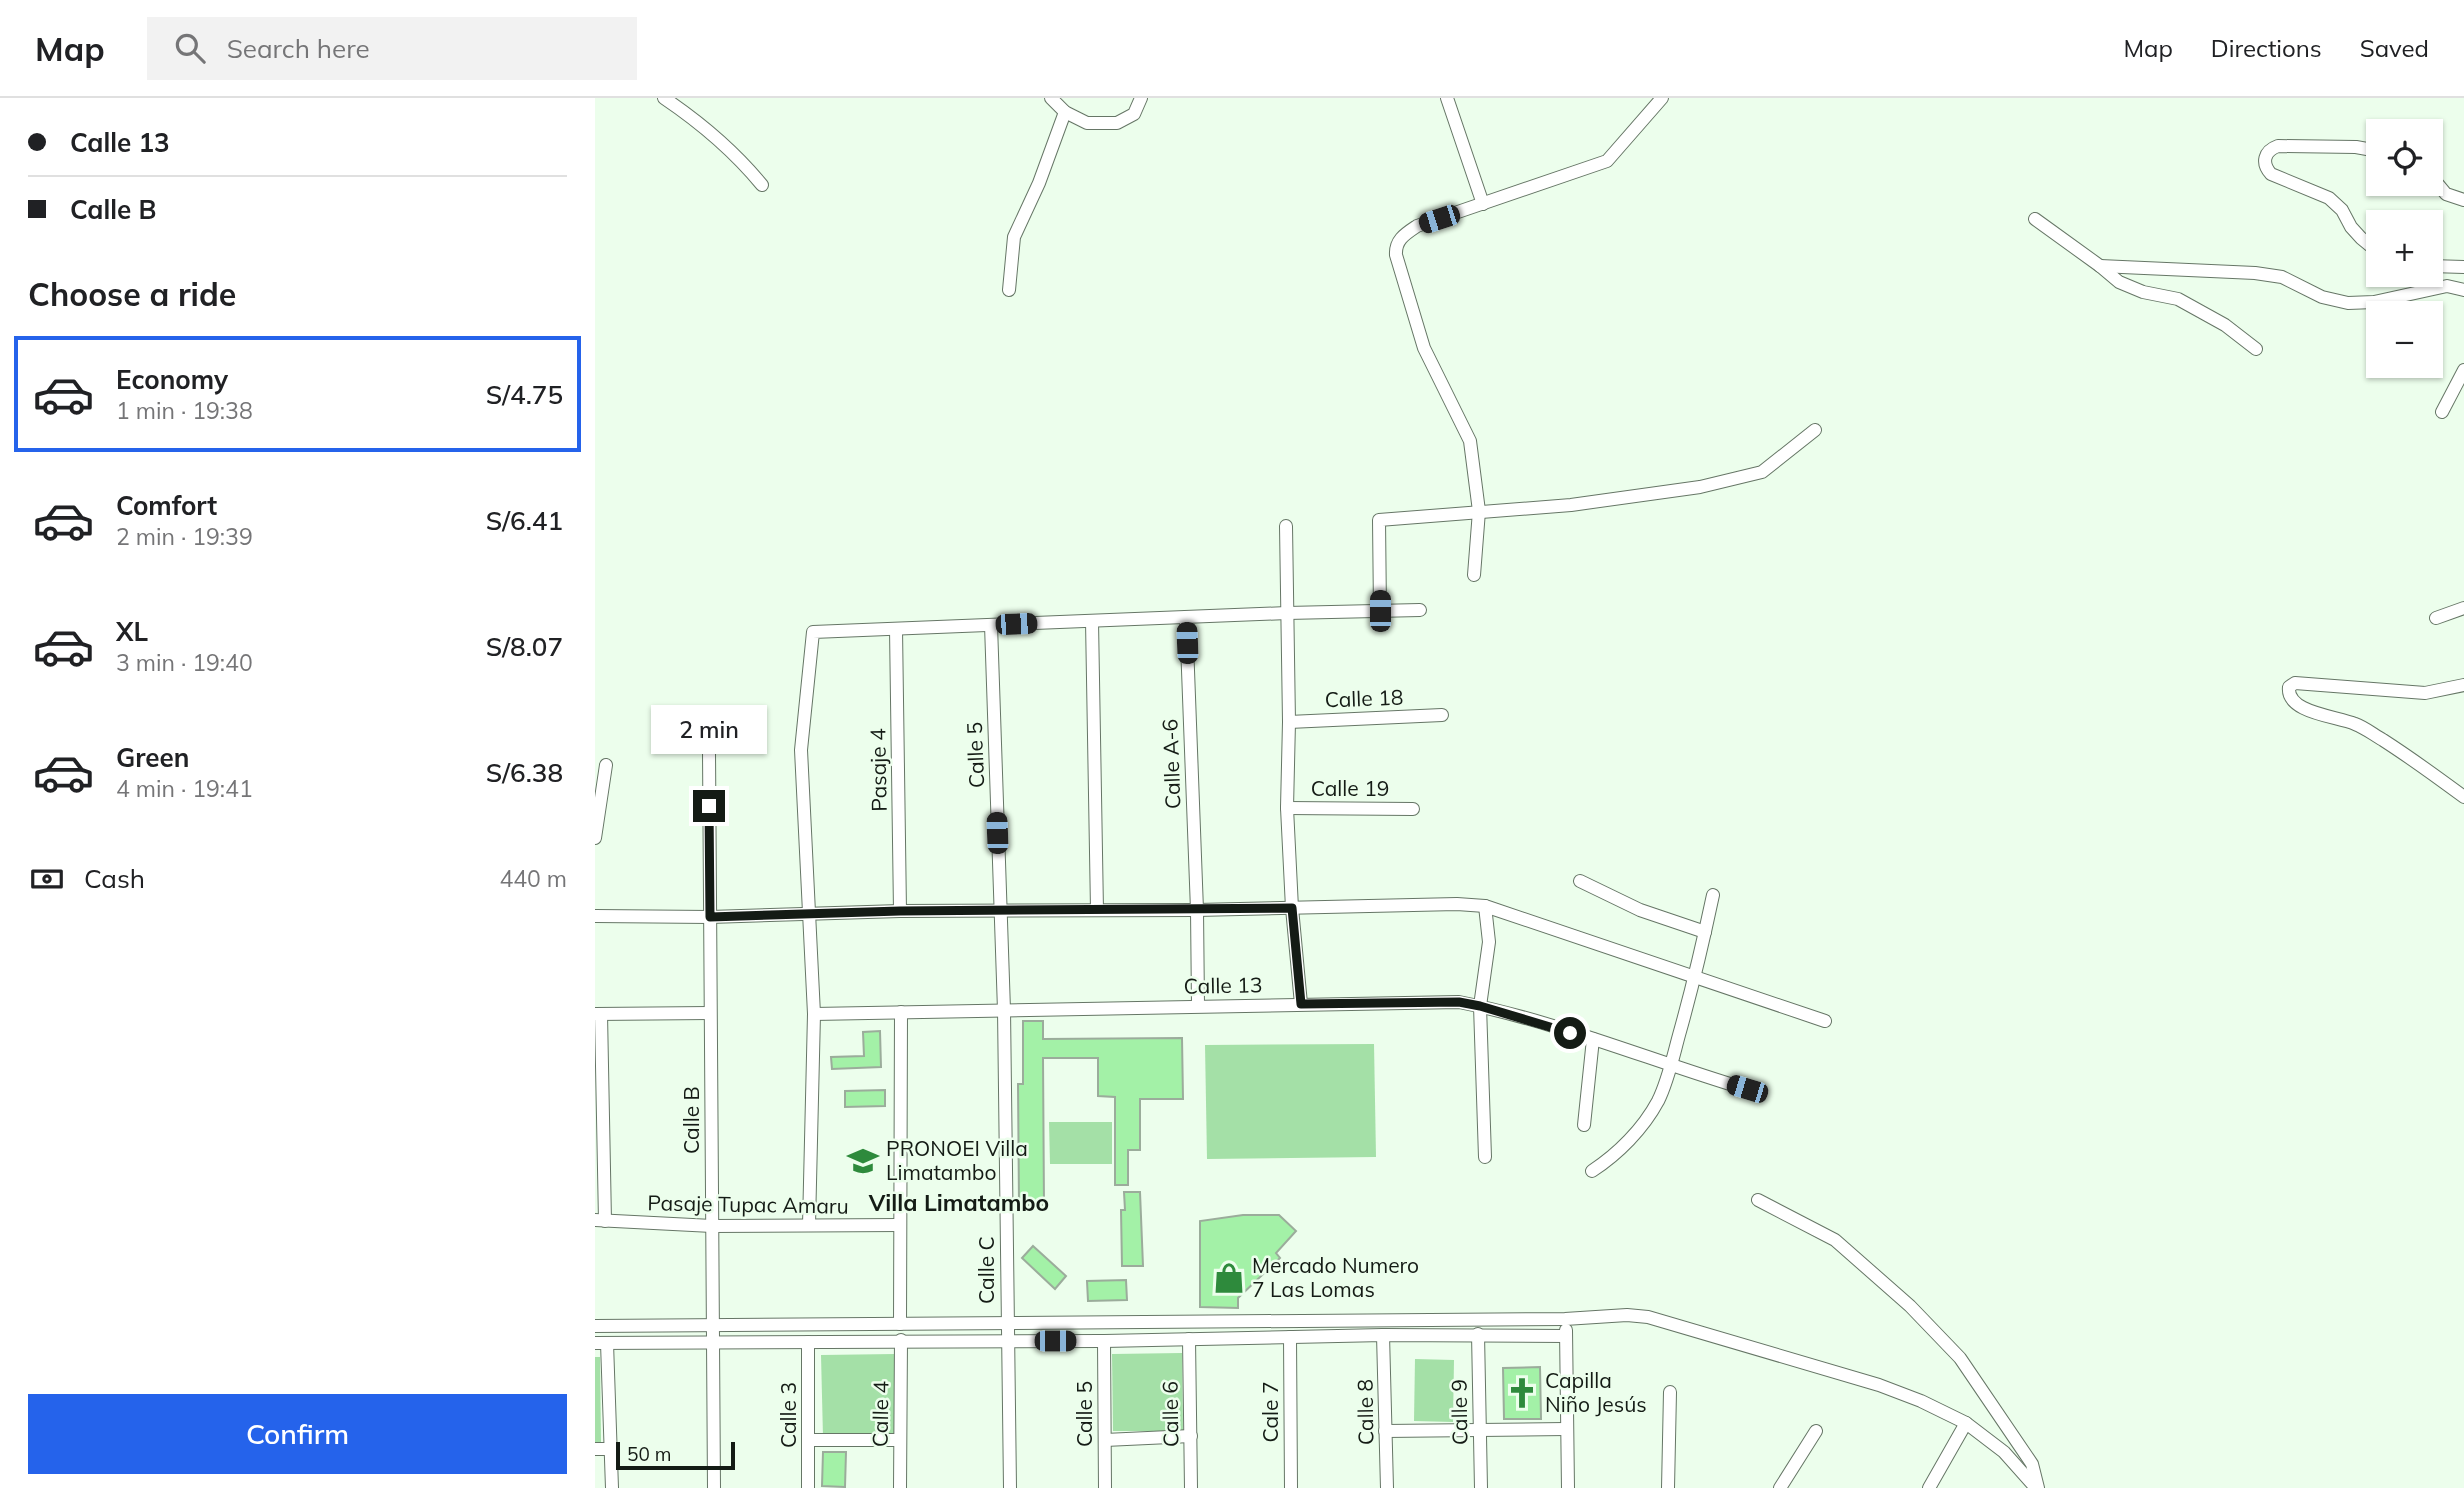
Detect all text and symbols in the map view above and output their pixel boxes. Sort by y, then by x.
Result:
search box [147,17,637,80]
text: Map [35,28,105,69]
icon: search [171,29,209,67]
text: Search here [227,32,370,65]
text: Map [2123,33,2173,63]
text: Directions [2211,33,2322,63]
text: Saved [2360,33,2429,63]
map controls [2366,119,2443,378]
button: locate [2366,119,2443,196]
text: Calle 13 [70,126,170,159]
text: Calle B [70,193,156,226]
car [1416,203,1463,235]
button: + [2366,210,2443,287]
text: Choose a ride [28,274,236,314]
button: − [2366,301,2443,378]
icon: car [32,363,95,426]
text: Economy [116,363,228,396]
text: S/4.75 [486,378,563,411]
text: 1 min · 19:38 [116,396,253,425]
icon: car [32,489,95,552]
text: Comfort [116,489,217,522]
text: S/6.41 [486,504,563,537]
text: 2 min · 19:39 [116,522,253,551]
car [1370,590,1391,632]
car [995,613,1038,635]
icon: car [32,615,95,678]
text: XL [116,615,148,648]
car [1176,622,1199,664]
text: S/8.07 [486,630,563,663]
text: 3 min · 19:40 [116,648,253,677]
street label: Calle 18 [1324,684,1404,712]
callout: 2 min [651,704,767,754]
text: 2 min [679,715,739,744]
street label: Calle A-6 [1156,719,1186,810]
street label: Calle 5 [961,722,989,789]
street label: Pasaje 4 [864,728,892,812]
icon: car [32,741,95,804]
text: Green [116,741,189,774]
text: S/6.38 [486,756,563,789]
text: 4 min · 19:41 [116,774,253,803]
street label: Calle 19 [1311,775,1389,801]
route end [693,790,725,822]
car [986,812,1009,854]
icon: cash [28,860,66,898]
text: Cash [84,862,145,895]
text: 440 m [499,864,567,893]
street label: Calle 13 [1183,971,1263,999]
route start [1554,1017,1586,1049]
car [1724,1073,1771,1105]
street label: Calle B [678,1086,704,1154]
place label: PRONOEI Villa Limatambo [886,1135,1028,1185]
school or university icon: PRONOEI Villa Limatambo [846,1144,880,1178]
district label: Villa Limatambo [868,1188,1049,1217]
street label: Pasaje Tupac Amaru [647,1189,849,1219]
street label: Calle C [973,1236,999,1304]
place label: Mercado Numero 7 Las Lomas [1252,1252,1419,1302]
shop icon: Mercado Numero 7 Las Lomas [1212,1261,1246,1295]
car [1035,1331,1077,1352]
place label: Capilla Niño Jesús [1545,1367,1647,1417]
church icon: Capilla Niño Jesús [1505,1376,1539,1410]
street label: Calle 8 [1351,1379,1379,1445]
street label: Calle 9 [1445,1379,1473,1445]
street label: Calle 4 [866,1380,894,1447]
street label: Calle 5 [1071,1381,1097,1447]
street label: Calle 6 [1156,1381,1184,1447]
street label: Cale 7 [1257,1381,1283,1443]
street label: Calle 3 [775,1382,801,1448]
button: Confirm [28,1394,567,1474]
scale bar [616,1439,735,1471]
text: 50 m [627,1442,671,1466]

